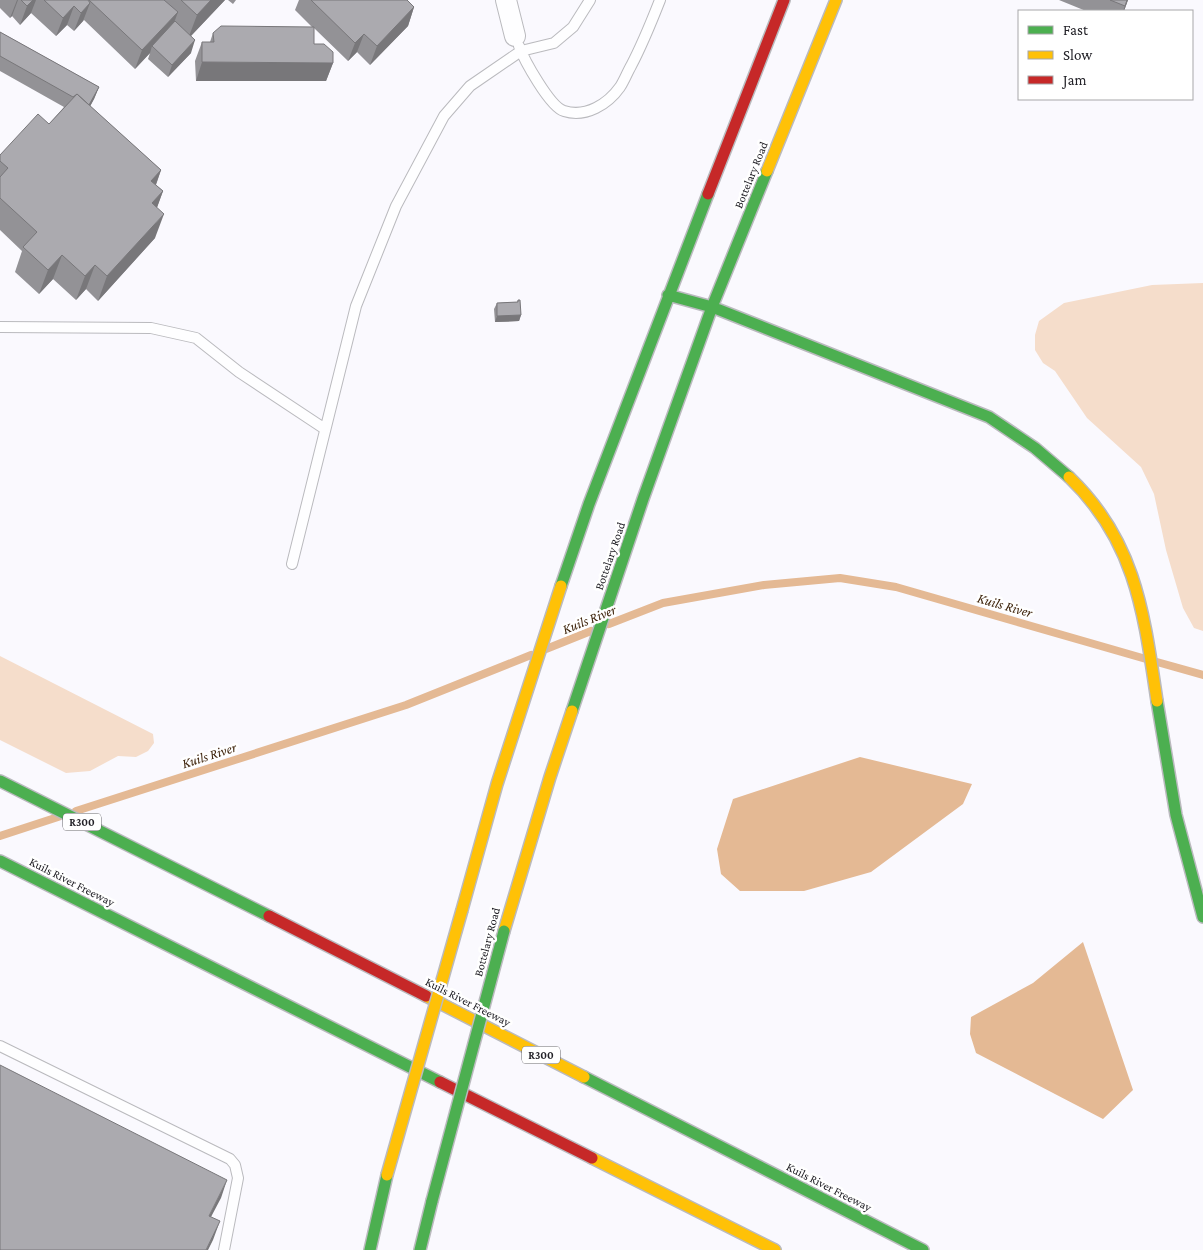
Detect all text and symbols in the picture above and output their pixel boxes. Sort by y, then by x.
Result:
legend [1018,10,1193,100]
text: Fast [1063,22,1089,38]
text: Slow [1063,47,1093,63]
text: Jam [1061,72,1086,89]
street label: Bottelary Road [731,139,771,210]
street label: Bottelary Road [592,520,628,592]
water label: Kuils River [976,590,1035,621]
water label: Kuils River [560,601,619,637]
water label: Kuils River [180,738,239,771]
road number: R300 [63,814,101,830]
street label: Kuils River Freeway [27,855,117,910]
street label: Bottelary Road [471,905,503,978]
street label: Kuils River Freeway [423,975,513,1030]
road number: R300 [522,1046,560,1064]
street label: Kuils River Freeway [784,1160,874,1215]

